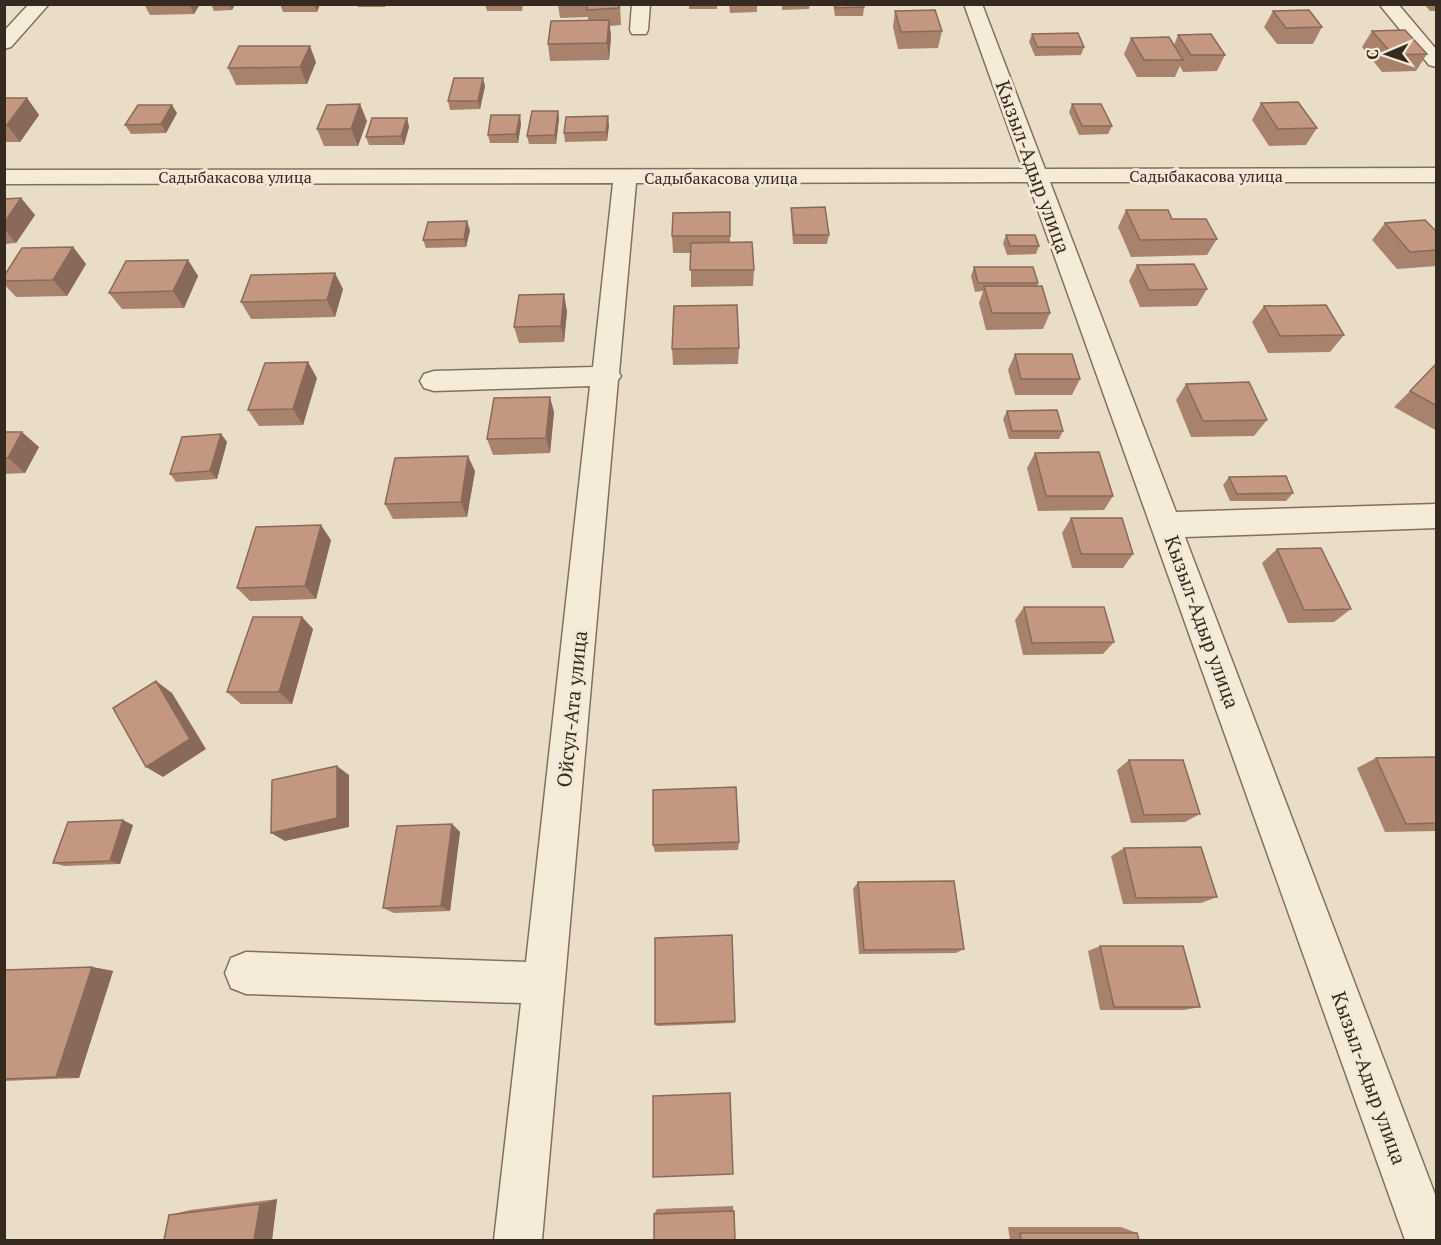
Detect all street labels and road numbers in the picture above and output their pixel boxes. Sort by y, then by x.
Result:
street label: Кызыл-Адыр улица [990,77,1077,257]
street label: Садыбакасова улица [1129,165,1283,187]
street label: Садыбакасова улица [158,166,312,188]
street label: Садыбакасова улица [644,167,798,189]
street label: Кызыл-Адыр улица [1159,532,1246,712]
street label: Ойсул-Ата улица [550,629,593,789]
street label: Кызыл-Адыр улица [1326,988,1413,1168]

